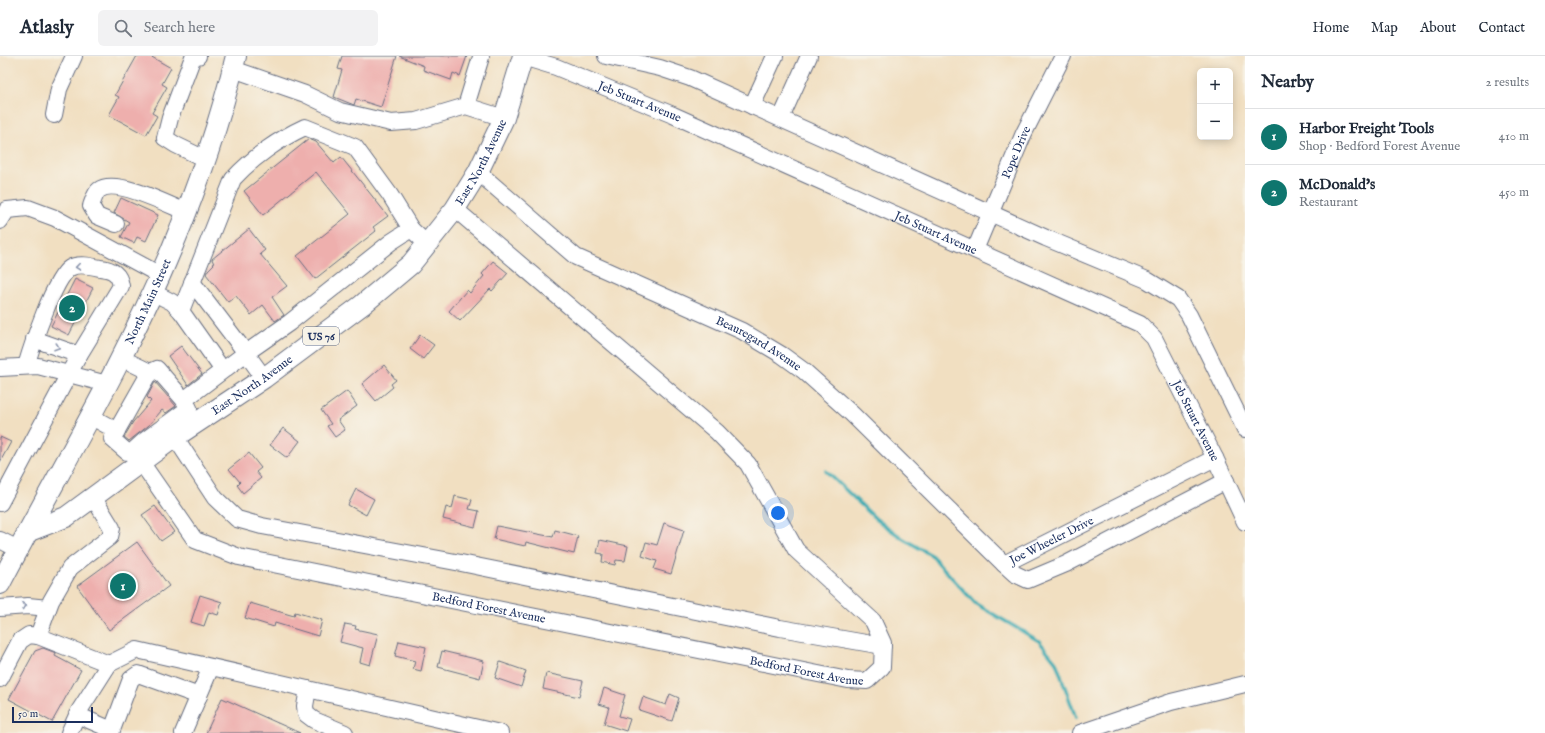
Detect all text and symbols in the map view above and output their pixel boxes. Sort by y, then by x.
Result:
search box [98,10,378,46]
text: Atlasly [20,16,74,40]
icon: search [112,17,134,39]
text: Search here [144,18,215,37]
text: Home [1313,19,1349,37]
text: Map [1371,19,1398,37]
text: About [1420,19,1456,37]
text: Contact [1478,19,1525,37]
map controls [1197,68,1233,140]
button: + [1197,68,1233,104]
text: Nearby [1261,72,1314,93]
text: 2 results [1485,74,1529,91]
street label: Jeb Stuart Avenue [593,77,684,126]
button: − [1197,104,1233,140]
street label: East North Avenue [452,116,510,208]
text: Harbor Freight Tools [1299,119,1434,138]
street label: Pope Drive [999,123,1035,181]
text: 1 [1272,128,1276,145]
text: 410 m [1499,128,1529,145]
text: Shop · Bedford Forest Avenue [1299,138,1460,155]
text: McDonald's [1299,175,1375,194]
text: 2 [1271,184,1277,201]
text: 450 m [1499,184,1529,201]
text: Restaurant [1299,194,1358,211]
street label: Jeb Stuart Avenue [890,207,980,258]
street label: North Main Street [122,257,175,347]
one-way arrow [75,262,81,271]
pin: 2 [59,293,85,323]
street label: Beauregard Avenue [713,313,804,375]
road number: US 76 [303,327,339,345]
one-way arrow [53,342,60,351]
street label: East North Avenue [209,352,296,419]
street label: Jeb Stuart Avenue [1167,376,1223,464]
your location [768,503,788,523]
street label: Joe Wheeler Drive [1005,513,1097,570]
pin: 1 [110,571,136,601]
street label: Bedford Forest Avenue [431,589,547,627]
one-way arrow [21,602,27,611]
street label: Bedford Forest Avenue [748,653,864,689]
scale bar [12,705,93,724]
text: 50 m [18,707,38,721]

